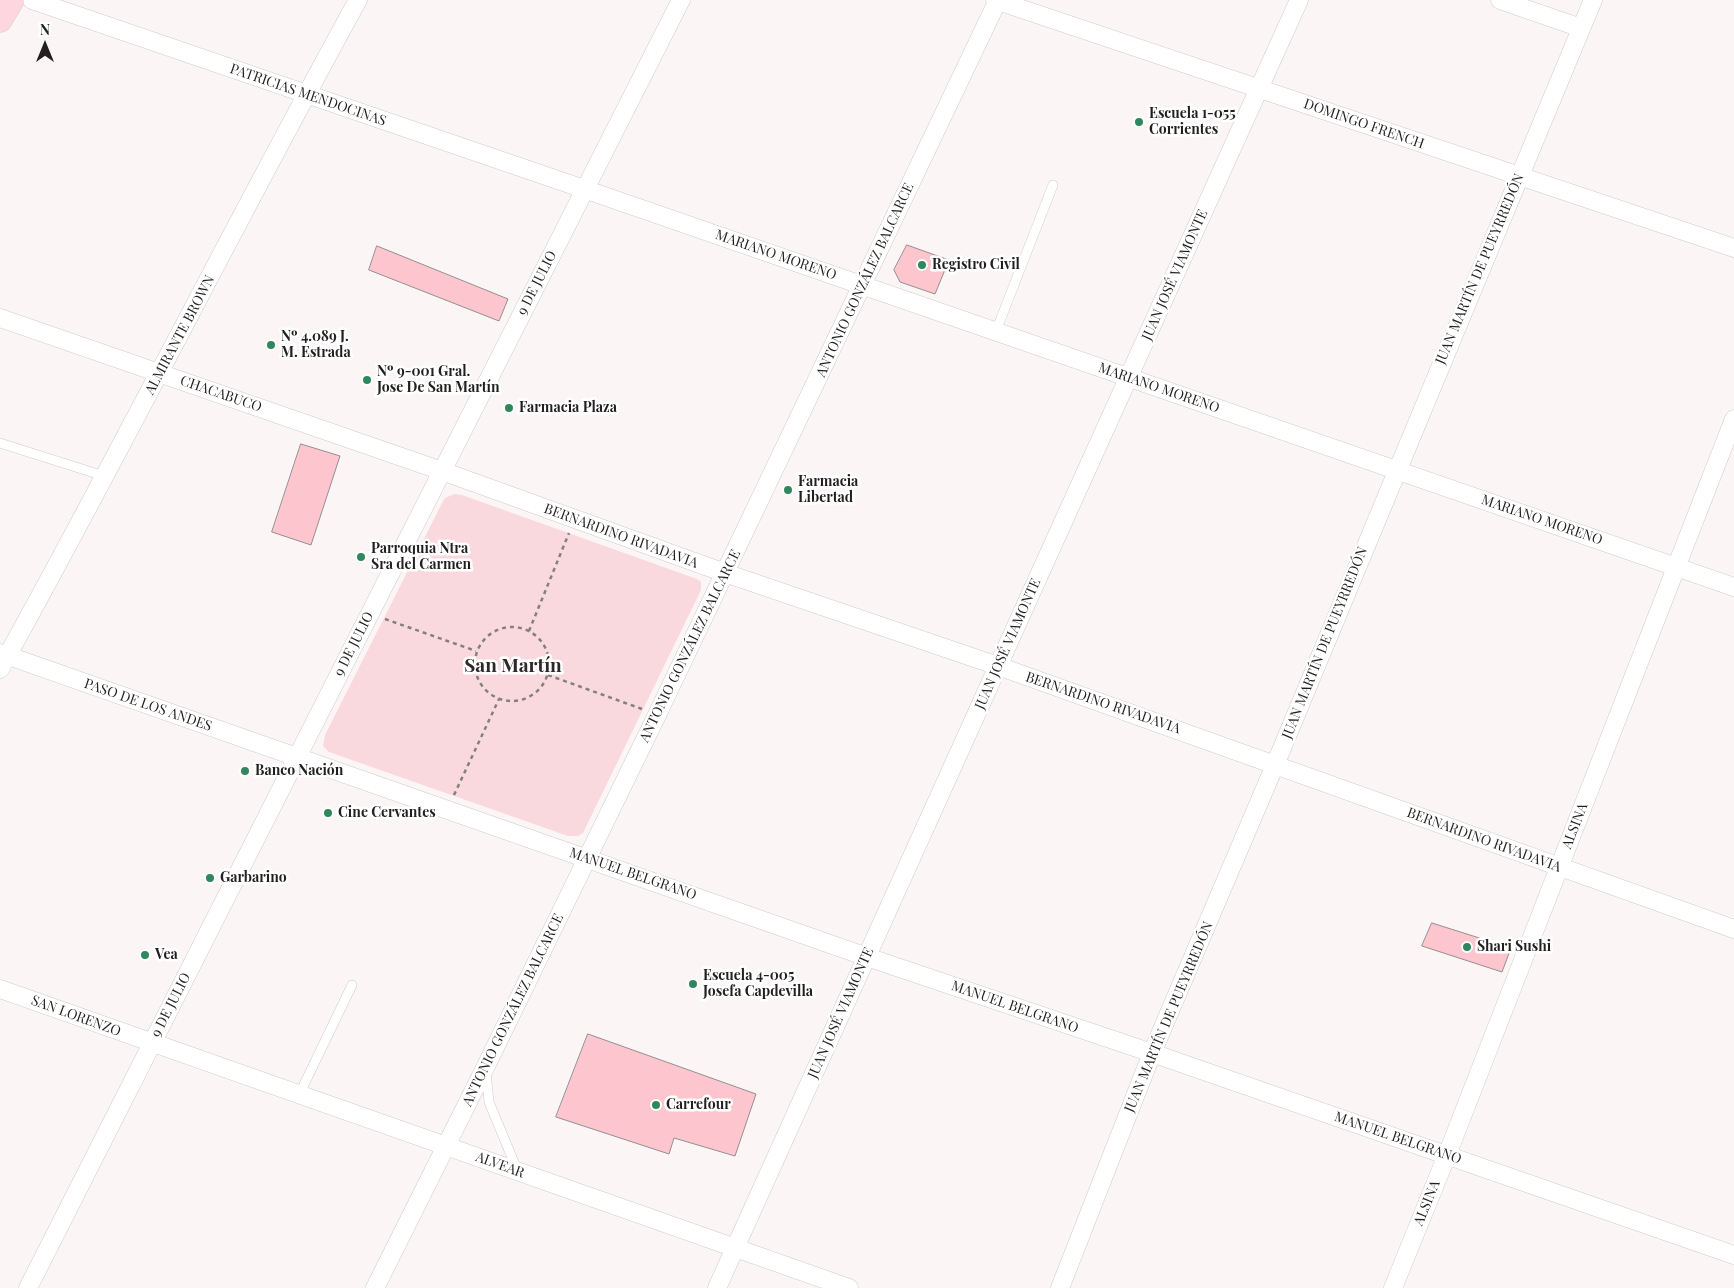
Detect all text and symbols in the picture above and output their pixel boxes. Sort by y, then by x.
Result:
north arrow [20,20,70,70]
text: N [40,20,50,39]
street label: PATRICIAS MENDOCINAS [228,60,388,130]
street label: DOMINGO FRENCH [1302,95,1426,153]
place label: Escuela 1-055 Corrientes [1149,106,1236,138]
marker: Escuela 1-055 Corrientes [1133,116,1145,128]
street label: JUAN MARTÍN DE PUEYRREDÓN [1432,171,1528,367]
street label: ANTONIO GONZÁLEZ BALCARCE [813,180,917,380]
street label: JUAN JOSÉ VIAMONTE [1139,207,1211,343]
street label: MARIANO MORENO [713,226,839,284]
street label: 9 DE JULIO [514,248,560,318]
place label: Registro Civil [932,257,1020,273]
marker: Registro Civil [916,259,928,271]
street label: ALMIRANTE BROWN [142,273,218,397]
place label: Nº 4.089 J. M. Estrada [281,329,351,362]
marker: Nº 4.089 J. M. Estrada [265,339,277,351]
street label: MARIANO MORENO [1096,359,1222,417]
place label: Nº 9-001 Gral. Jose De San Martín [377,364,500,397]
street label: CHACABUCO [178,372,264,416]
marker: Nº 9-001 Gral. Jose De San Martín [361,374,373,386]
place label: Farmacia Plaza [519,400,617,416]
marker: Farmacia Plaza [503,402,515,414]
place label: Farmacia Libertad [798,474,858,507]
marker: Farmacia Libertad [782,484,794,496]
street label: MARIANO MORENO [1479,491,1605,549]
street label: BERNARDINO RIVADAVIA [542,500,700,572]
place label: Parroquia Ntra Sra del Carmen [371,541,471,574]
street label: JUAN MARTÍN DE PUEYRREDÓN [1279,545,1371,741]
street label: ANTONIO GONZÁLEZ BALCARCE [636,547,744,745]
marker: Parroquia Ntra Sra del Carmen [355,551,367,563]
street label: JUAN JOSÉ VIAMONTE [972,576,1044,712]
street label: 9 DE JULIO [331,609,377,679]
district label: San Martín [464,655,562,677]
street label: BERNARDINO RIVADAVIA [1023,669,1183,737]
street label: PASO DE LOS ANDES [82,675,214,735]
place label: Banco Nación [255,763,343,779]
marker: Banco Nación [239,765,251,777]
street label: ALSINA [1559,801,1591,851]
street label: BERNARDINO RIVADAVIA [1405,804,1563,876]
place label: Cine Cervantes [338,805,436,821]
marker: Cine Cervantes [322,807,334,819]
street label: MANUEL BELGRANO [567,844,699,904]
place label: Garbarino [220,870,287,886]
marker: Garbarino [204,872,216,884]
street label: ANTONIO GONZÁLEZ BALCARCE [459,911,567,1109]
street label: JUAN MARTÍN DE PUEYRREDÓN [1121,919,1217,1115]
place label: Shari Sushi [1477,939,1551,955]
marker: Shari Sushi [1461,941,1473,953]
street label: JUAN JOSÉ VIAMONTE [805,945,877,1081]
place label: Vea [155,947,178,963]
marker: Vea [139,949,151,961]
place label: Escuela 4-005 Josefa Capdevilla [703,968,813,1000]
street label: 9 DE JULIO [148,970,194,1040]
street label: MANUEL BELGRANO [949,977,1081,1037]
marker: Escuela 4-005 Josefa Capdevilla [687,978,699,990]
street label: SAN LORENZO [29,992,123,1040]
place label: Carrefour [666,1097,731,1113]
marker: Carrefour [650,1099,662,1111]
street label: MANUEL BELGRANO [1332,1108,1464,1168]
street label: ALVEAR [473,1148,527,1182]
street label: ALSINA [1410,1178,1444,1228]

